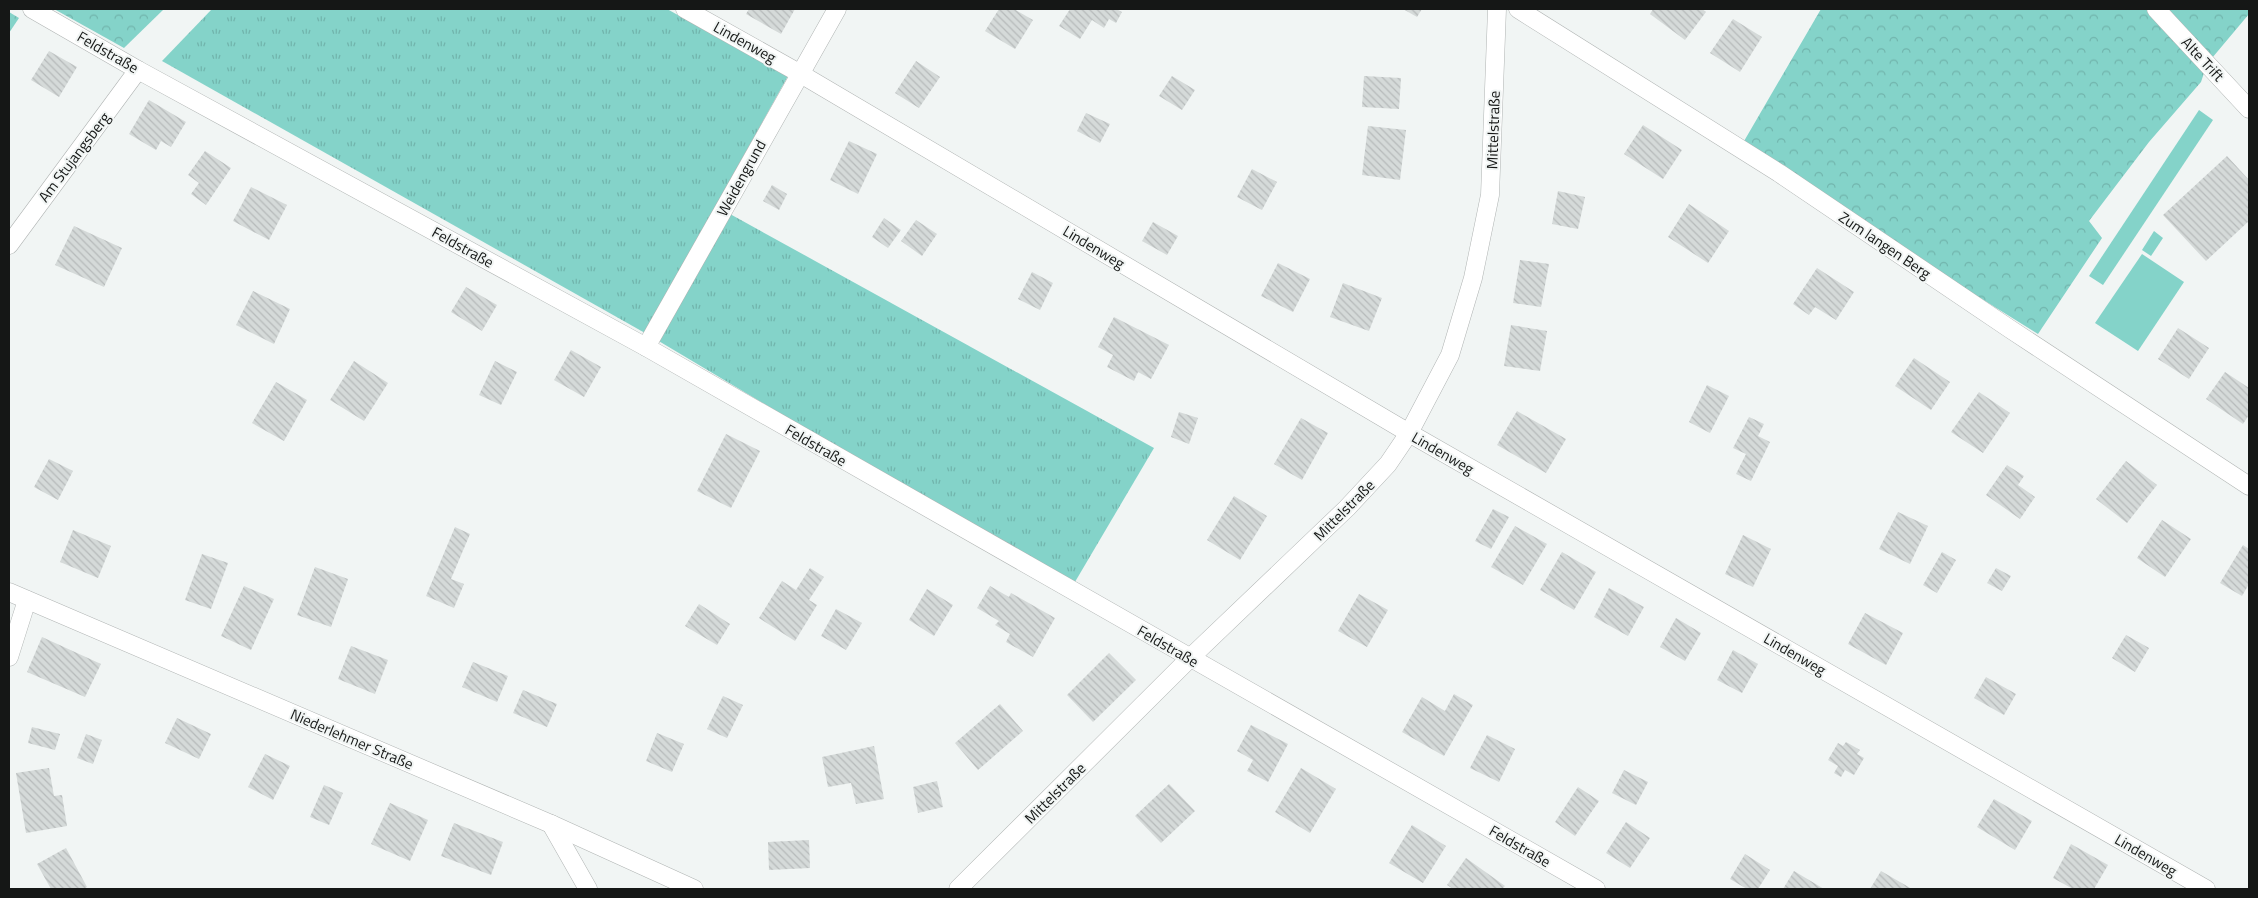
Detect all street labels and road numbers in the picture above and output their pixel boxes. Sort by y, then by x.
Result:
street label: Lindenweg [709,15,781,69]
street label: Feldstraße [73,25,143,79]
street label: Alte Trift [2176,31,2230,87]
street label: Mittelstraße [1480,90,1506,170]
street label: Am Stujangsberg [32,107,116,207]
street label: Weidengrund [711,136,771,220]
street label: Zum langen Berg [1834,206,1936,285]
street label: Lindenweg [1059,219,1130,275]
street label: Feldstraße [428,221,498,273]
street label: Feldstraße [781,418,851,472]
street label: Lindenweg [1408,426,1479,480]
street label: Mittelstraße [1308,474,1380,546]
street label: Feldstraße [1133,619,1203,673]
street label: Lindenweg [1760,627,1831,681]
street label: Niederlehmer Straße [287,703,417,775]
street label: Mittelstraße [1019,757,1091,829]
street label: Feldstraße [1485,819,1555,873]
street label: Lindenweg [2111,828,2182,882]

